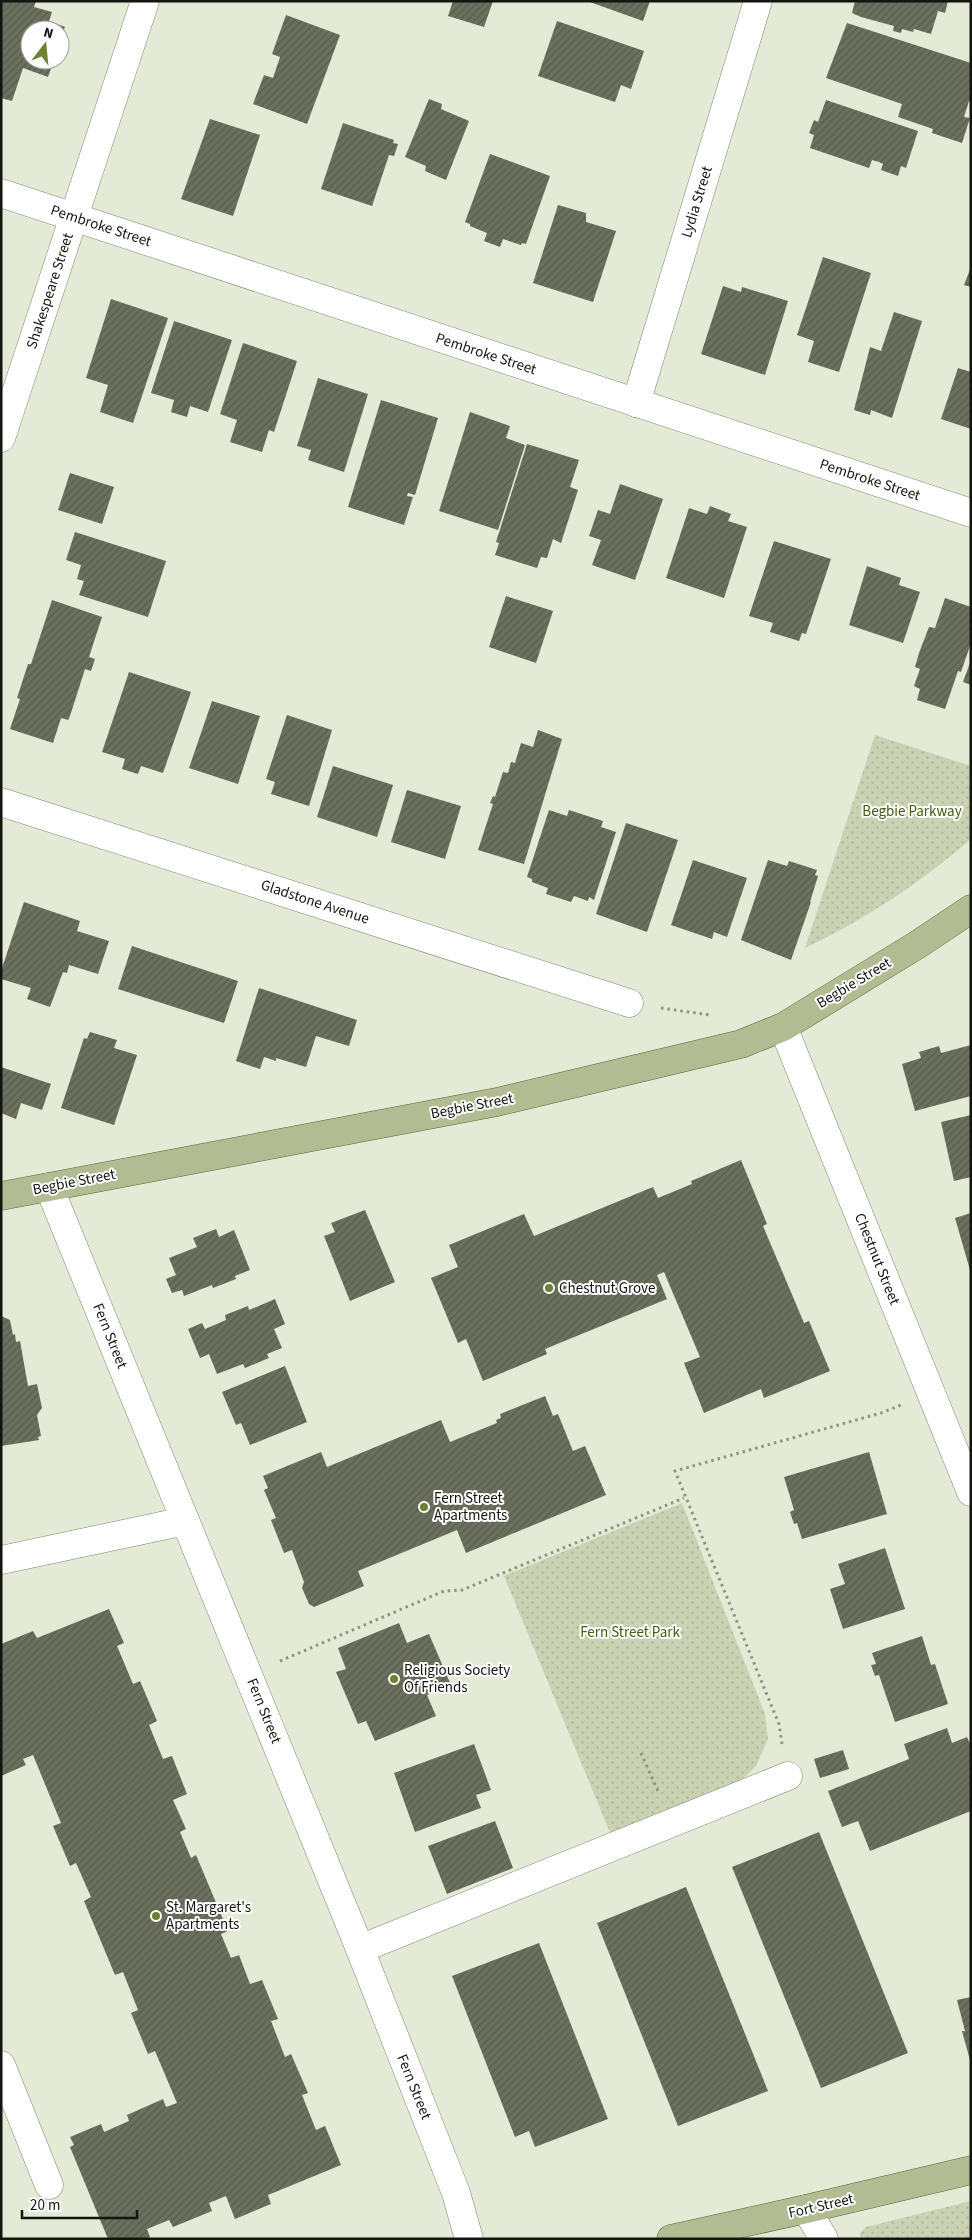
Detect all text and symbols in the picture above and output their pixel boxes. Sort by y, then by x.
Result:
north arrow [20,20,70,70]
text: N [41,23,56,44]
street label: Lydia Street [676,164,718,240]
street label: Pembroke Street [48,200,154,252]
street label: Shakespeare Street [21,230,79,352]
street label: Pembroke Street [433,328,539,380]
street label: Pembroke Street [817,454,923,506]
park label: Begbie Parkway [862,801,962,822]
street label: Gladstone Avenue [258,875,372,929]
street label: Begbie Street [813,952,895,1014]
street label: Begbie Street [429,1088,515,1124]
street label: Begbie Street [31,1164,117,1200]
street label: Chestnut Street [849,1210,905,1308]
place label: Chestnut Grove [559,1278,655,1299]
marker: Chestnut Grove [543,1282,555,1294]
street label: Fern Street [87,1300,133,1372]
place label: Fern Street Apartments [434,1488,507,1526]
marker: Fern Street Apartments [418,1501,430,1513]
park label: Fern Street Park [580,1622,680,1643]
place label: Religious Society Of Friends [404,1660,510,1698]
marker: Religious Society Of Friends [388,1673,400,1685]
street label: Fern Street [241,1675,287,1747]
place label: St. Margaret's Apartments [166,1897,251,1935]
marker: St. Margaret's Apartments [150,1910,162,1922]
street label: Fern Street [391,2051,437,2123]
scale bar [22,2188,138,2220]
street label: Fort Street [786,2188,856,2224]
text: 20 m [30,2195,60,2216]

